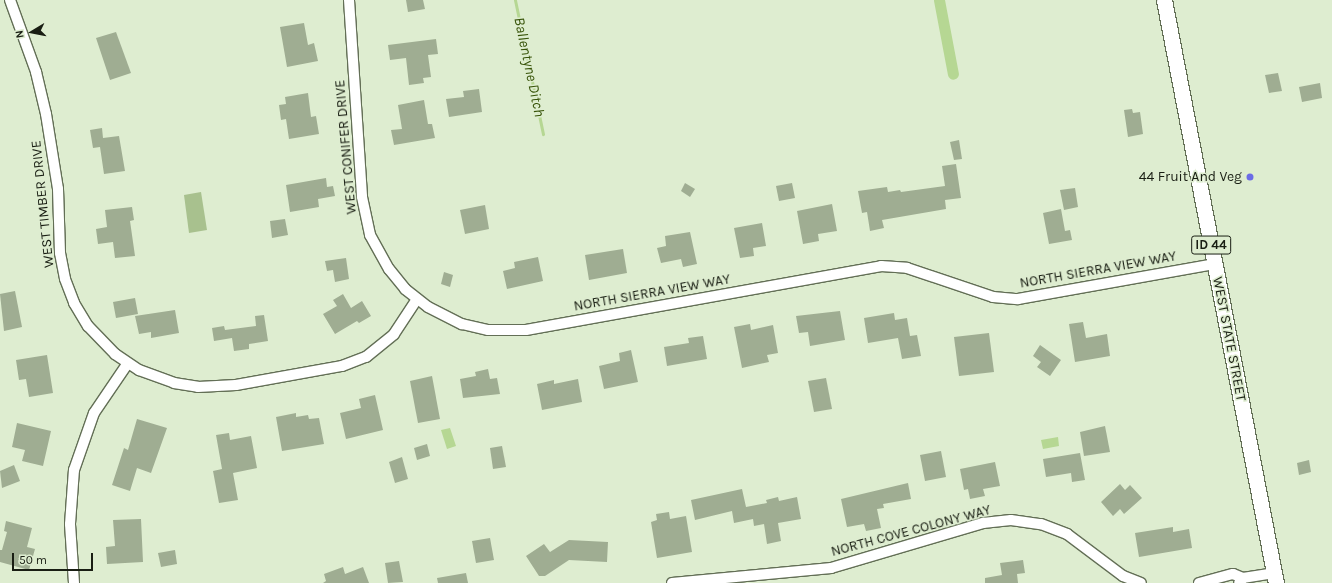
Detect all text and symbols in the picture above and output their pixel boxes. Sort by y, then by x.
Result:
north arrow [12,12,52,52]
water label: Ballentyne Ditch [510,15,548,119]
text: N [13,29,27,39]
street label: WEST CONIFER DRIVE [332,79,360,215]
street label: WEST TIMBER DRIVE [28,140,58,268]
place label: 44 Fruit And Veg [1139,169,1242,185]
marker: 44 Fruit And Veg [1245,172,1255,182]
road number: ID 44 [1191,234,1231,256]
street label: NORTH SIERRA VIEW WAY [1018,248,1178,292]
street label: NORTH SIERRA VIEW WAY [572,271,732,315]
street label: WEST STATE STREET [1209,275,1249,403]
street label: NORTH COVE COLONY WAY [829,502,993,560]
scale bar [14,545,95,571]
text: 50 m [19,553,47,567]

